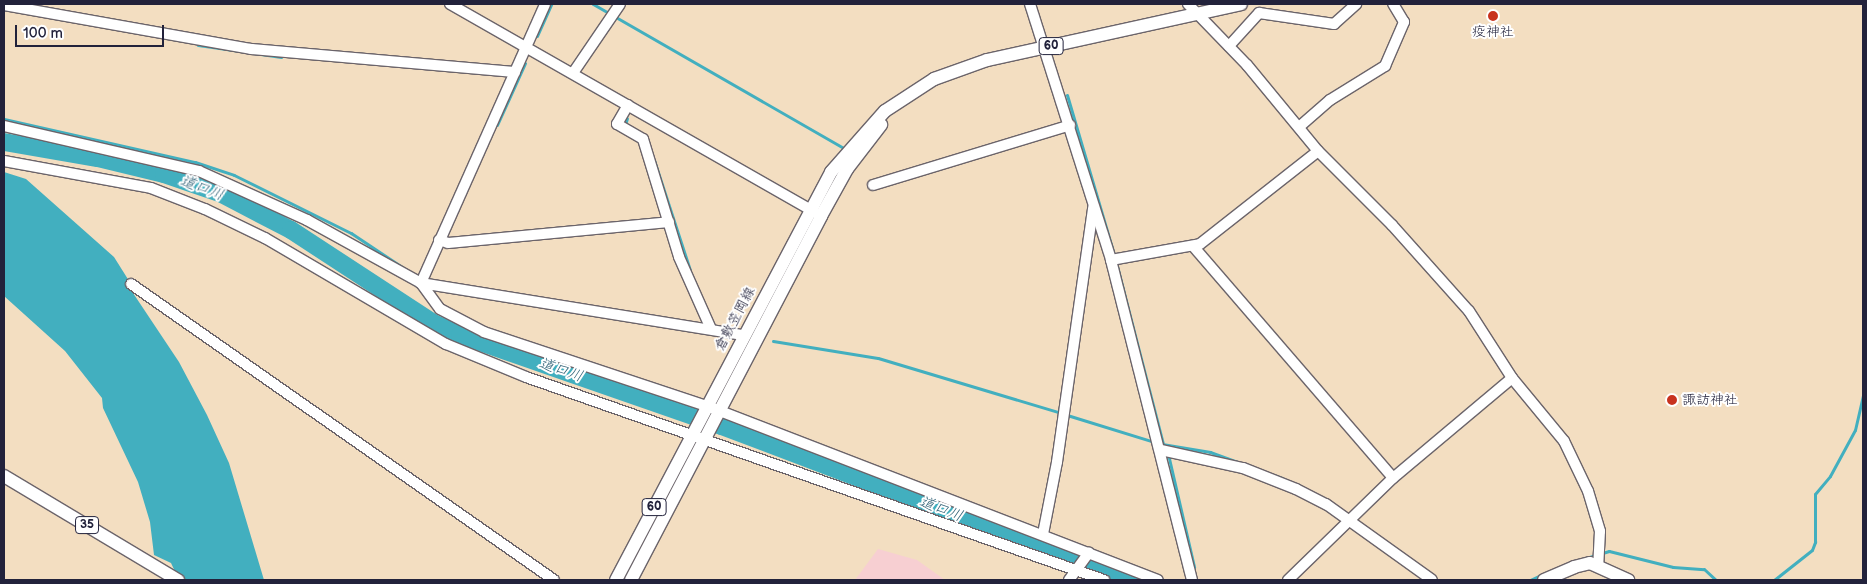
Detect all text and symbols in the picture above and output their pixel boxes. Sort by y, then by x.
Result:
marker: 疫神社 [1487,10,1499,22]
scale bar [18,15,166,47]
text: 100 m [23,24,63,43]
place label: 疫神社 [1472,24,1514,40]
road number: 60 [1038,36,1064,56]
water label: 道口川 [178,172,226,204]
street label: 倉敷笠岡線 [711,284,759,354]
water label: 道口川 [537,354,585,386]
place label: 諏訪神社 [1682,392,1738,408]
marker: 諏訪神社 [1666,394,1678,406]
water label: 道口川 [917,493,965,525]
road number: 60 [642,498,666,516]
road number: 35 [74,516,100,534]

